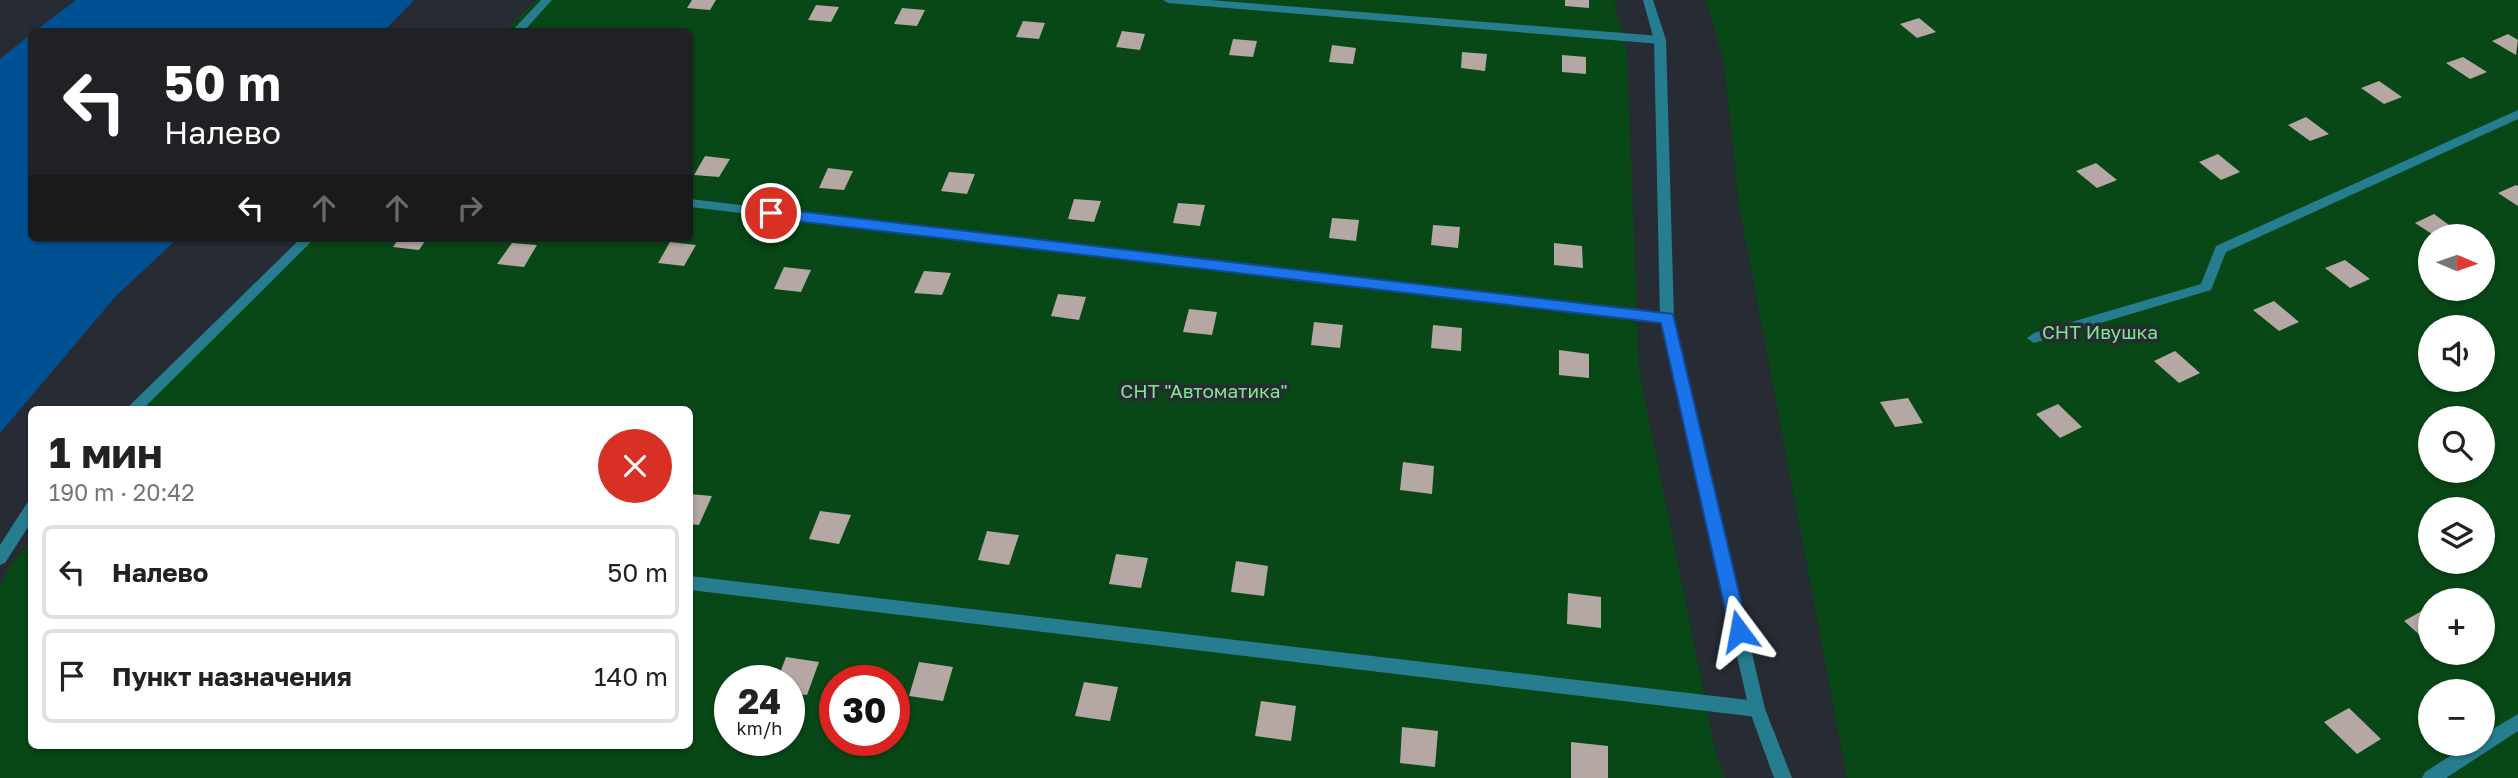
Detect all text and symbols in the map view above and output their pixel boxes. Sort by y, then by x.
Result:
text: 50 m [164,53,281,112]
icon: left [49,56,140,147]
text: Налево [164,113,281,151]
pin [741,183,801,243]
icon: left [232,189,270,227]
icon: ahead [305,189,343,227]
icon: ahead [378,189,416,227]
icon: right [451,189,489,227]
icon: arrive [752,194,790,232]
north arrow [2418,224,2496,301]
map controls [2418,224,2495,756]
button: sound [2418,315,2495,392]
park label: СНТ Ивушка [2042,320,2158,343]
park label: СНТ "Автоматика" [1120,379,1288,402]
button: search [2418,406,2495,483]
text: 1 мин [49,427,163,477]
button: close [598,429,672,503]
text: 190 m · 20:42 [49,478,195,506]
button: layers [2418,497,2495,574]
icon: left [53,553,91,591]
text: Налево [112,557,208,588]
text: 50 m [607,557,668,588]
button: + [2418,588,2495,665]
position arrow [1702,594,1776,668]
icon: arrive [53,657,91,695]
text: Пункт назначения [112,661,352,692]
text: 140 m [594,661,668,692]
speed limit sign: 30 [819,665,910,756]
button: − [2418,679,2495,756]
text: 24 [738,680,781,722]
text: km/h [737,717,782,739]

